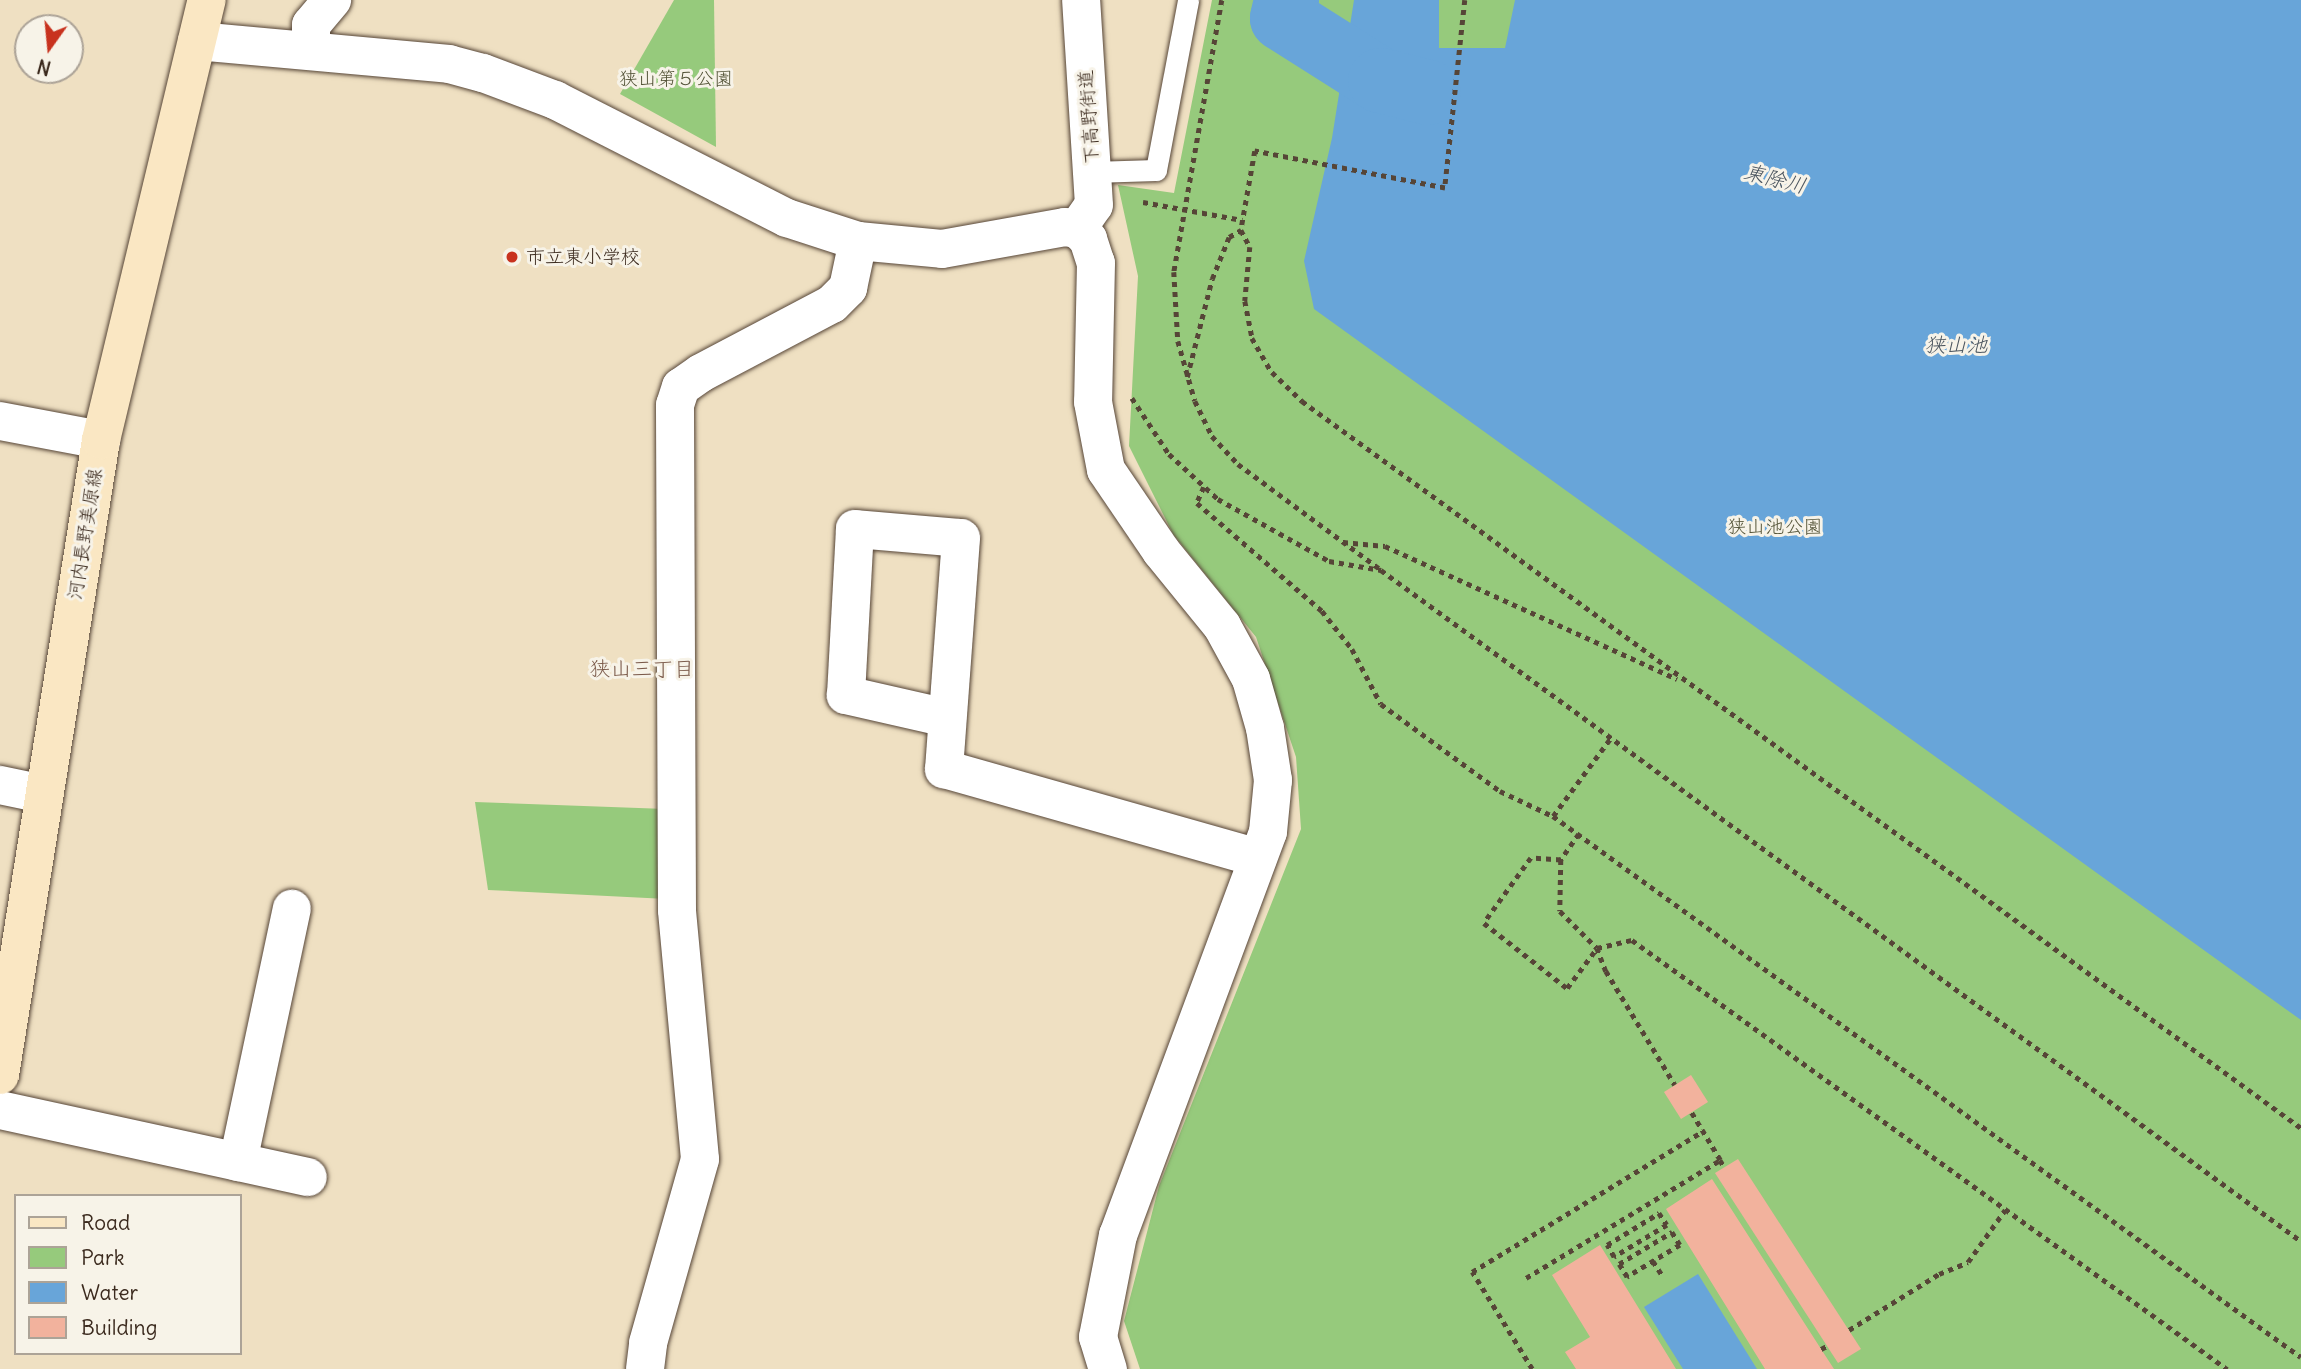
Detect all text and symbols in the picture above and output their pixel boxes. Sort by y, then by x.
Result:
north arrow [14,14,84,84]
text: N [35,54,54,81]
park label: 狭山第５公園 [619,68,733,90]
street label: 下高野街道 [1074,69,1104,165]
water label: 東除川 [1741,159,1809,199]
place label: 市立東小学校 [526,246,640,268]
marker: 市立東小学校 [504,249,520,265]
water label: 狭山池 [1925,332,1987,358]
street label: 河内長野美原線 [63,467,107,601]
park label: 狭山池公園 [1728,516,1822,538]
district label: 狭山三丁目 [590,656,694,682]
legend [14,1194,242,1355]
text: Road [81,1209,130,1236]
text: Park [81,1244,124,1271]
text: Water [81,1279,138,1306]
text: Building [81,1314,157,1341]

